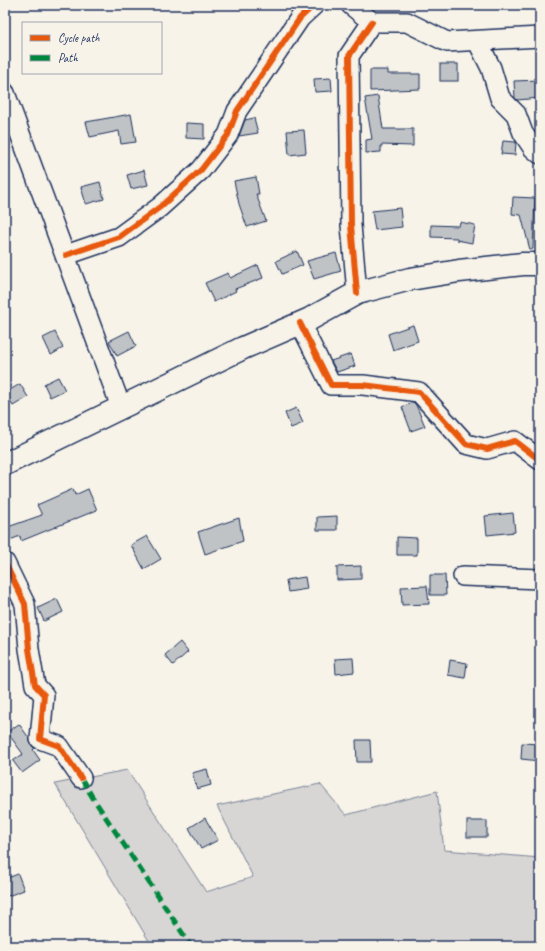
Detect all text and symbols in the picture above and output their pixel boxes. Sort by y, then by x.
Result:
legend [22,22,162,74]
text: Cycle path [58,30,100,46]
text: Path [58,50,78,66]

